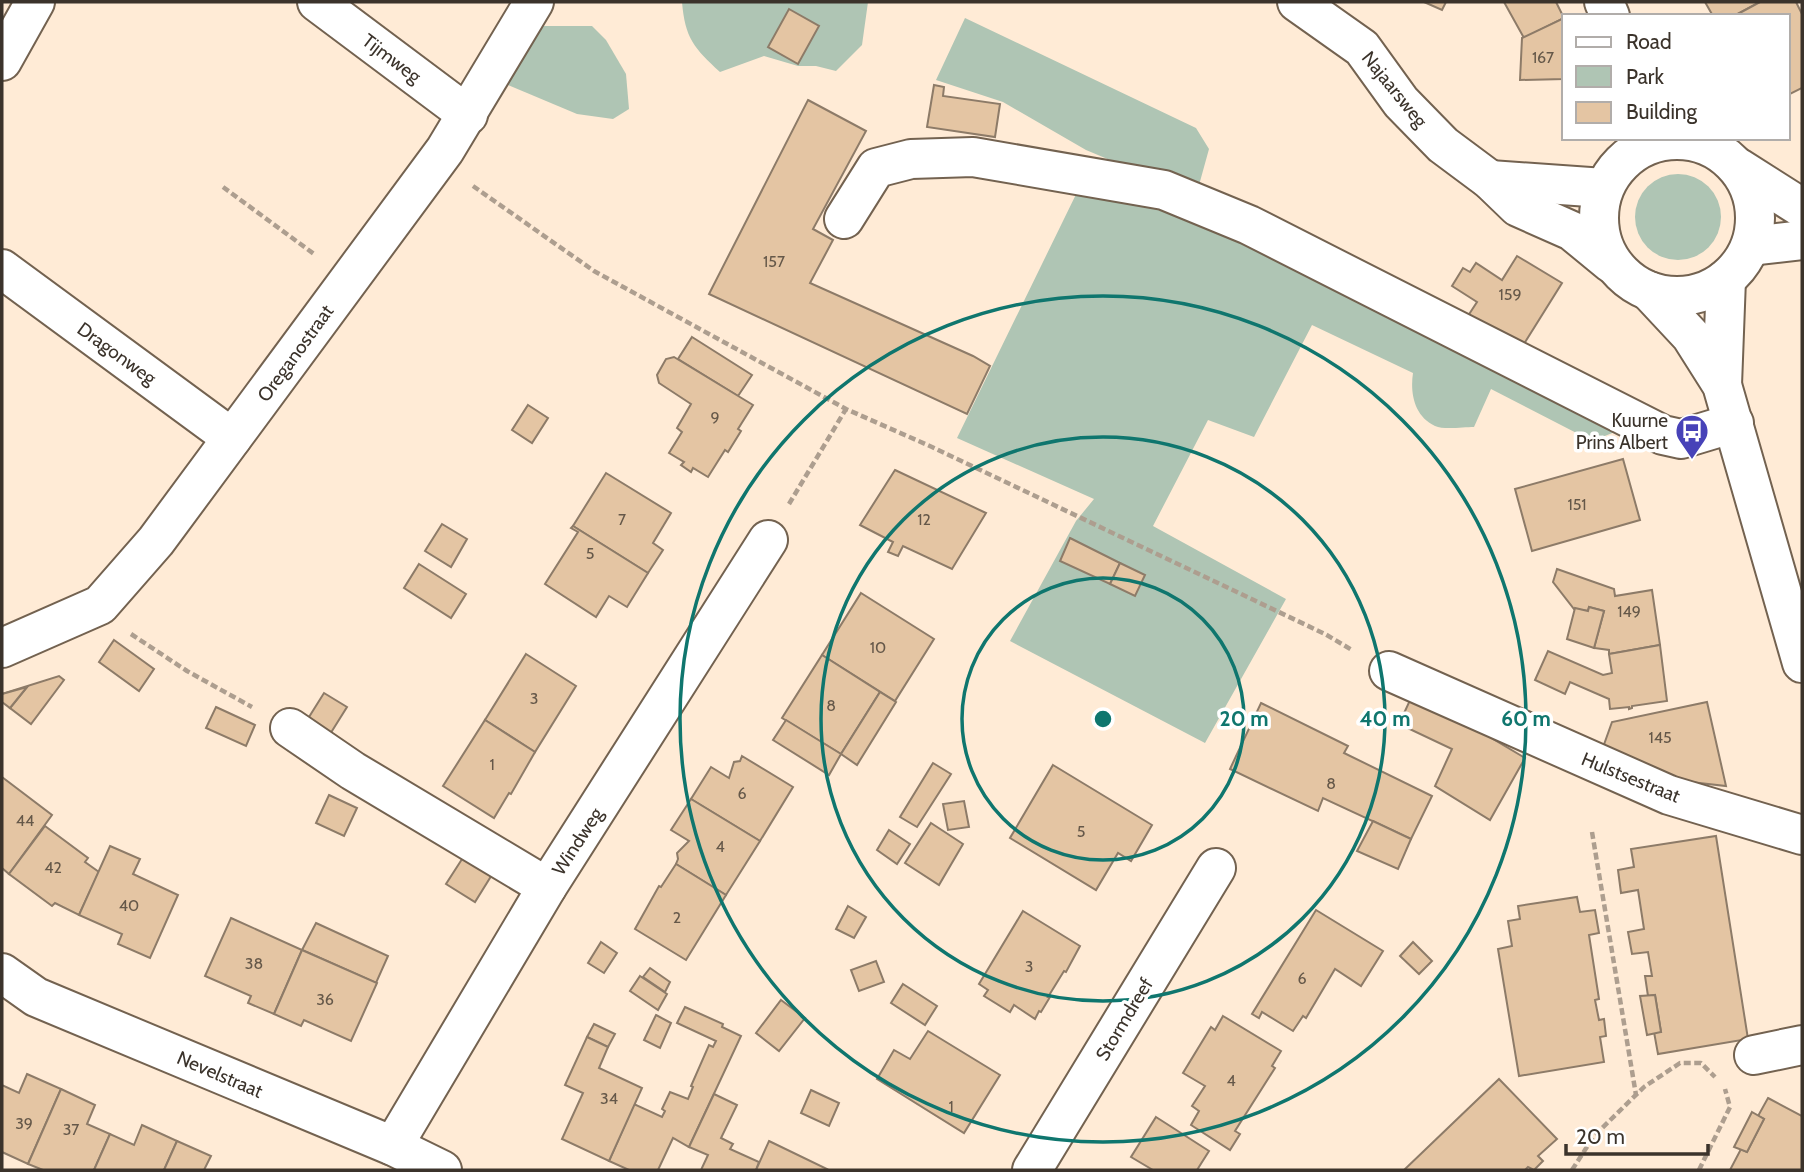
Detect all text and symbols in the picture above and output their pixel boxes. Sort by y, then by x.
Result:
legend [1562,14,1790,140]
street label: Tijmweg [358,29,426,88]
text: Road [1626,29,1672,54]
street label: Najaarsweg [1357,47,1433,132]
house number: 167 [1532,48,1554,67]
text: Park [1626,64,1664,89]
text: Building [1626,99,1698,124]
house number: 157 [763,252,785,271]
house number: 159 [1499,285,1521,304]
street label: Oreganostraat [253,300,339,406]
street label: Dragonweg [73,317,161,390]
house number: 9 [710,408,720,427]
place label: Kuurne Prins Albert [1576,409,1669,454]
bus stop icon: Kuurne Prins Albert [1673,412,1711,461]
house number: 151 [1567,495,1587,514]
house number: 7 [618,510,626,529]
house number: 12 [917,510,931,529]
house number: 5 [586,544,594,563]
house number: 149 [1617,602,1641,621]
house number: 10 [870,638,886,657]
house number: 3 [530,689,538,708]
house number: 8 [826,696,836,715]
text: 20 m [1220,706,1268,731]
text: 40 m [1360,706,1410,731]
text: 60 m [1501,706,1551,731]
centre of rings [1091,707,1115,731]
house number: 145 [1648,728,1672,747]
street label: Hulstsestraat [1578,747,1684,808]
house number: 1 [489,755,495,774]
house number: 8 [1326,774,1336,793]
house number: 6 [737,784,747,803]
street label: Windweg [547,803,608,879]
house number: 44 [16,811,34,830]
house number: 5 [1077,822,1085,841]
house number: 4 [715,837,725,856]
house number: 42 [44,858,62,877]
house number: 40 [119,896,139,915]
house number: 2 [673,908,681,927]
house number: 38 [245,954,263,973]
house number: 3 [1025,957,1033,976]
house number: 6 [1297,969,1307,988]
street label: Stormdreef [1091,973,1158,1065]
house number: 36 [316,990,334,1009]
street label: Nevelstraat [174,1046,267,1103]
house number: 4 [1226,1071,1236,1090]
house number: 34 [600,1089,618,1108]
house number: 1 [948,1097,954,1116]
scale bar [1566,1112,1708,1156]
house number: 39 [15,1114,33,1133]
house number: 37 [63,1120,79,1139]
text: 20 m [1576,1124,1625,1149]

